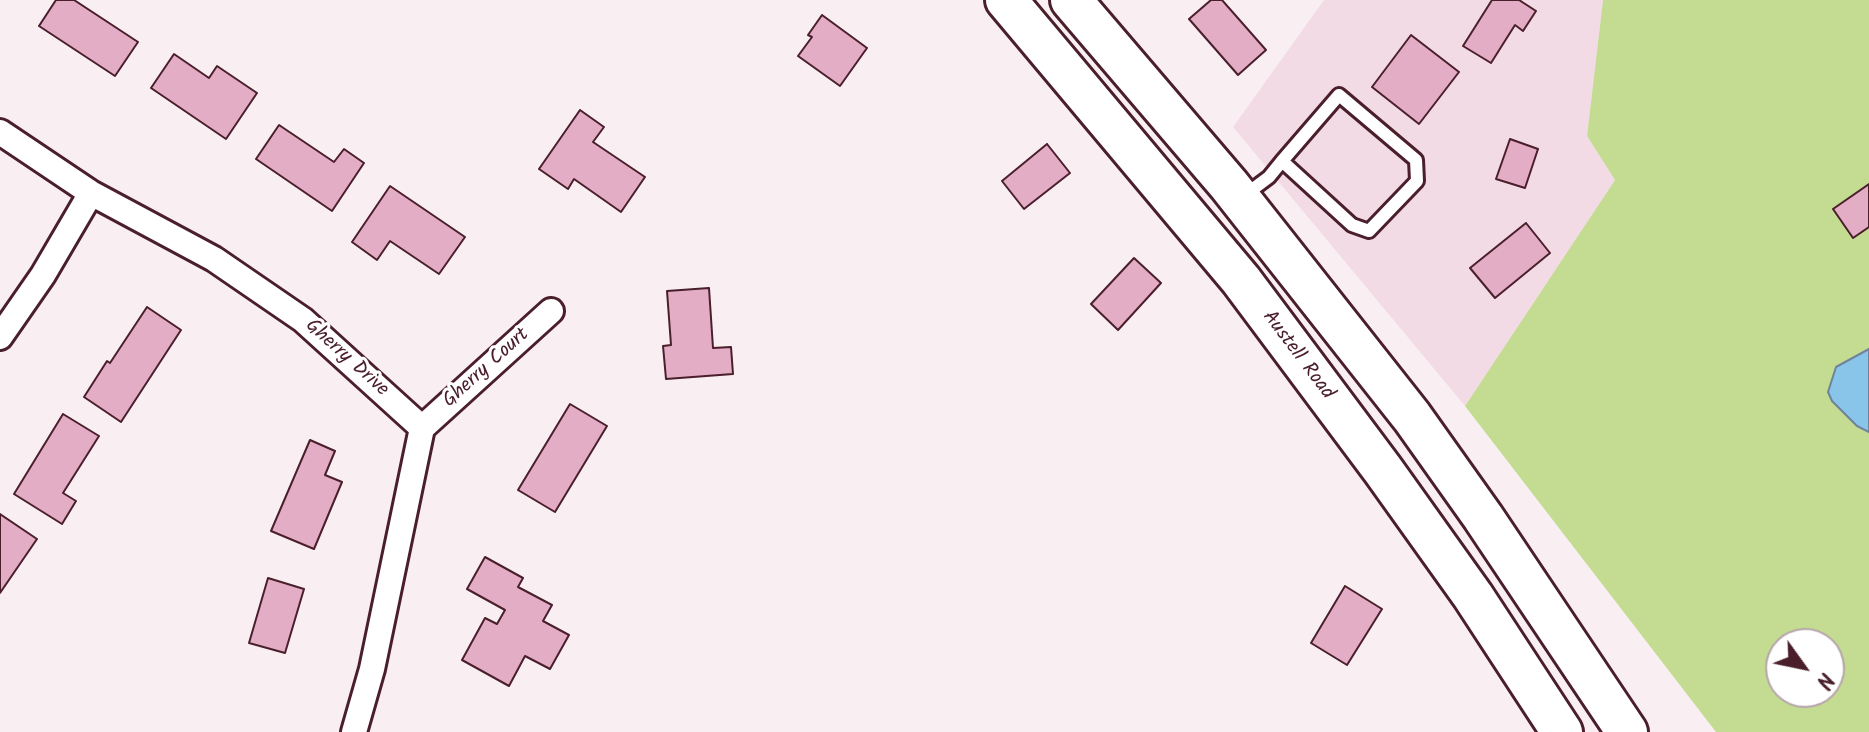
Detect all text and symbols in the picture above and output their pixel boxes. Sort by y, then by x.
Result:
street label: Austell Road [1256,307,1338,405]
street label: Gherry Drive [299,315,393,403]
street label: Gherry Court [439,324,535,414]
north arrow [1765,628,1845,708]
text: N [1805,665,1842,696]

